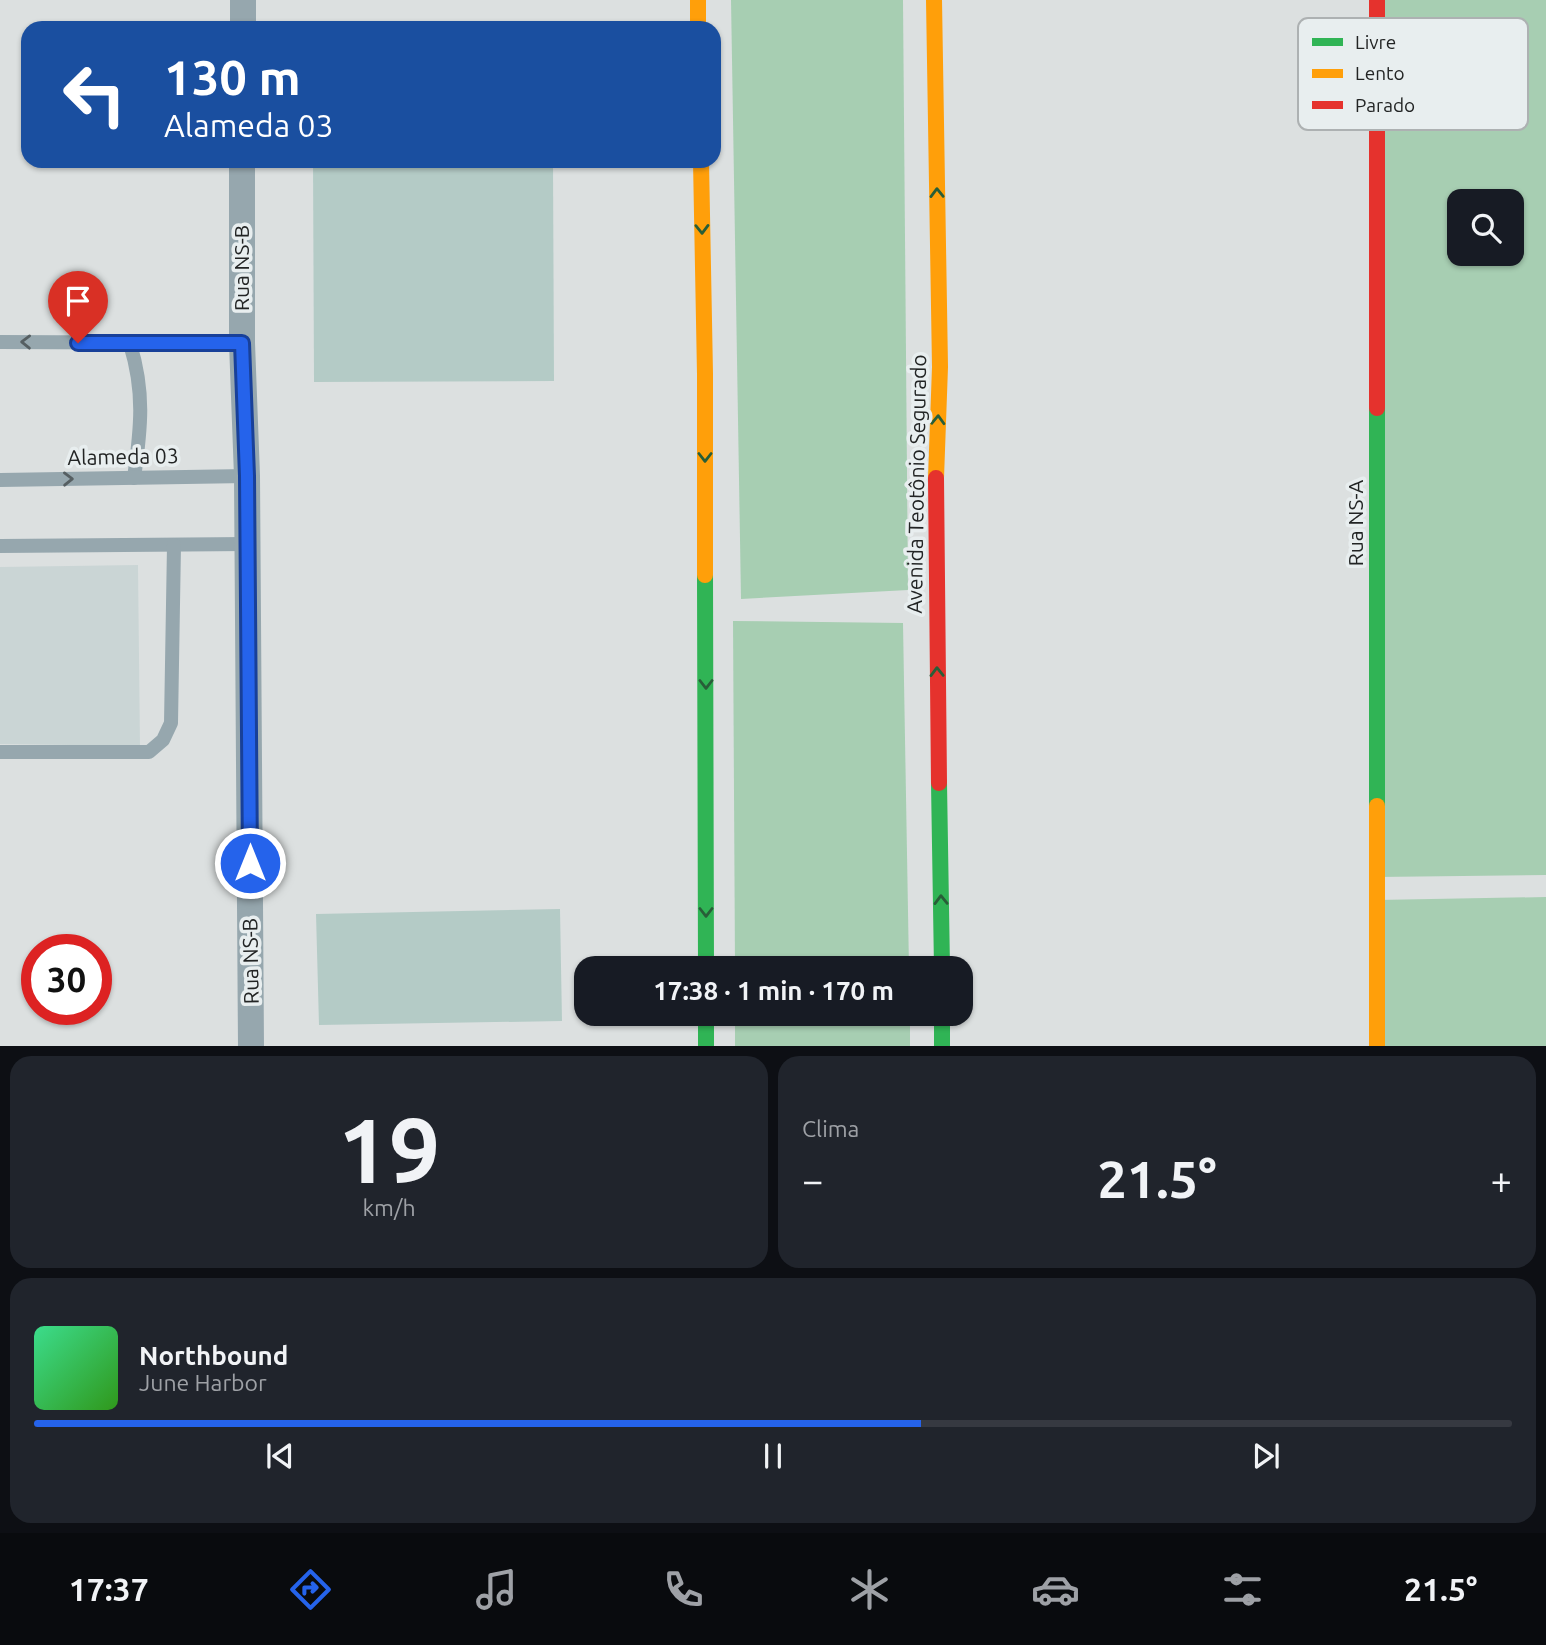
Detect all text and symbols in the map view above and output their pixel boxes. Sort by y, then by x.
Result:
legend [1298,18,1528,130]
text: Livre [1355,31,1396,53]
icon: left [49,49,140,140]
text: 130 m [164,49,301,104]
text: Lento [1355,62,1405,84]
text: Parado [1355,94,1415,116]
text: Alameda 03 [164,107,334,143]
one-way arrow [929,187,945,197]
map controls [1447,189,1524,266]
button: search [1447,189,1524,266]
one-way arrow [694,224,710,235]
street label: Rua NS-B [229,225,253,311]
pin [48,271,108,343]
icon: arrive [59,282,97,320]
one-way arrow [21,335,32,350]
street label: Avenida Teotônio Segurado [902,354,930,614]
one-way arrow [930,414,946,425]
street label: Alameda 03 [67,443,179,469]
one-way arrow [697,452,713,462]
one-way arrow [63,471,74,486]
street label: Rua NS-A [1343,479,1367,566]
one-way arrow [930,666,945,677]
one-way arrow [698,679,714,690]
position arrow [213,826,287,900]
one-way arrow [933,894,948,905]
one-way arrow [698,907,714,917]
street label: Rua NS-B [237,918,263,1004]
speed limit sign: 30 [21,934,112,1025]
text: 17:38 · 1 min · 170 m [653,976,894,1005]
text: 19 [338,1098,440,1200]
text: Clima [802,1116,859,1141]
text: 21.5° [1097,1150,1217,1208]
text: − [802,1159,823,1201]
text: + [1491,1159,1512,1201]
text: km/h [362,1195,416,1220]
text: Northbound [139,1341,288,1370]
text: June Harbor [139,1370,267,1395]
icon: previous [261,1437,299,1475]
icon: pause [754,1437,792,1475]
icon: next [1247,1437,1285,1475]
icon: directions [286,1565,335,1614]
icon: music [472,1565,521,1614]
icon: phone [659,1565,708,1614]
icon: climate [845,1565,894,1614]
icon: car [1031,1565,1080,1614]
icon: filters [1218,1565,1267,1614]
text: 17:37 [69,1571,149,1607]
text: 21.5° [1404,1571,1477,1607]

